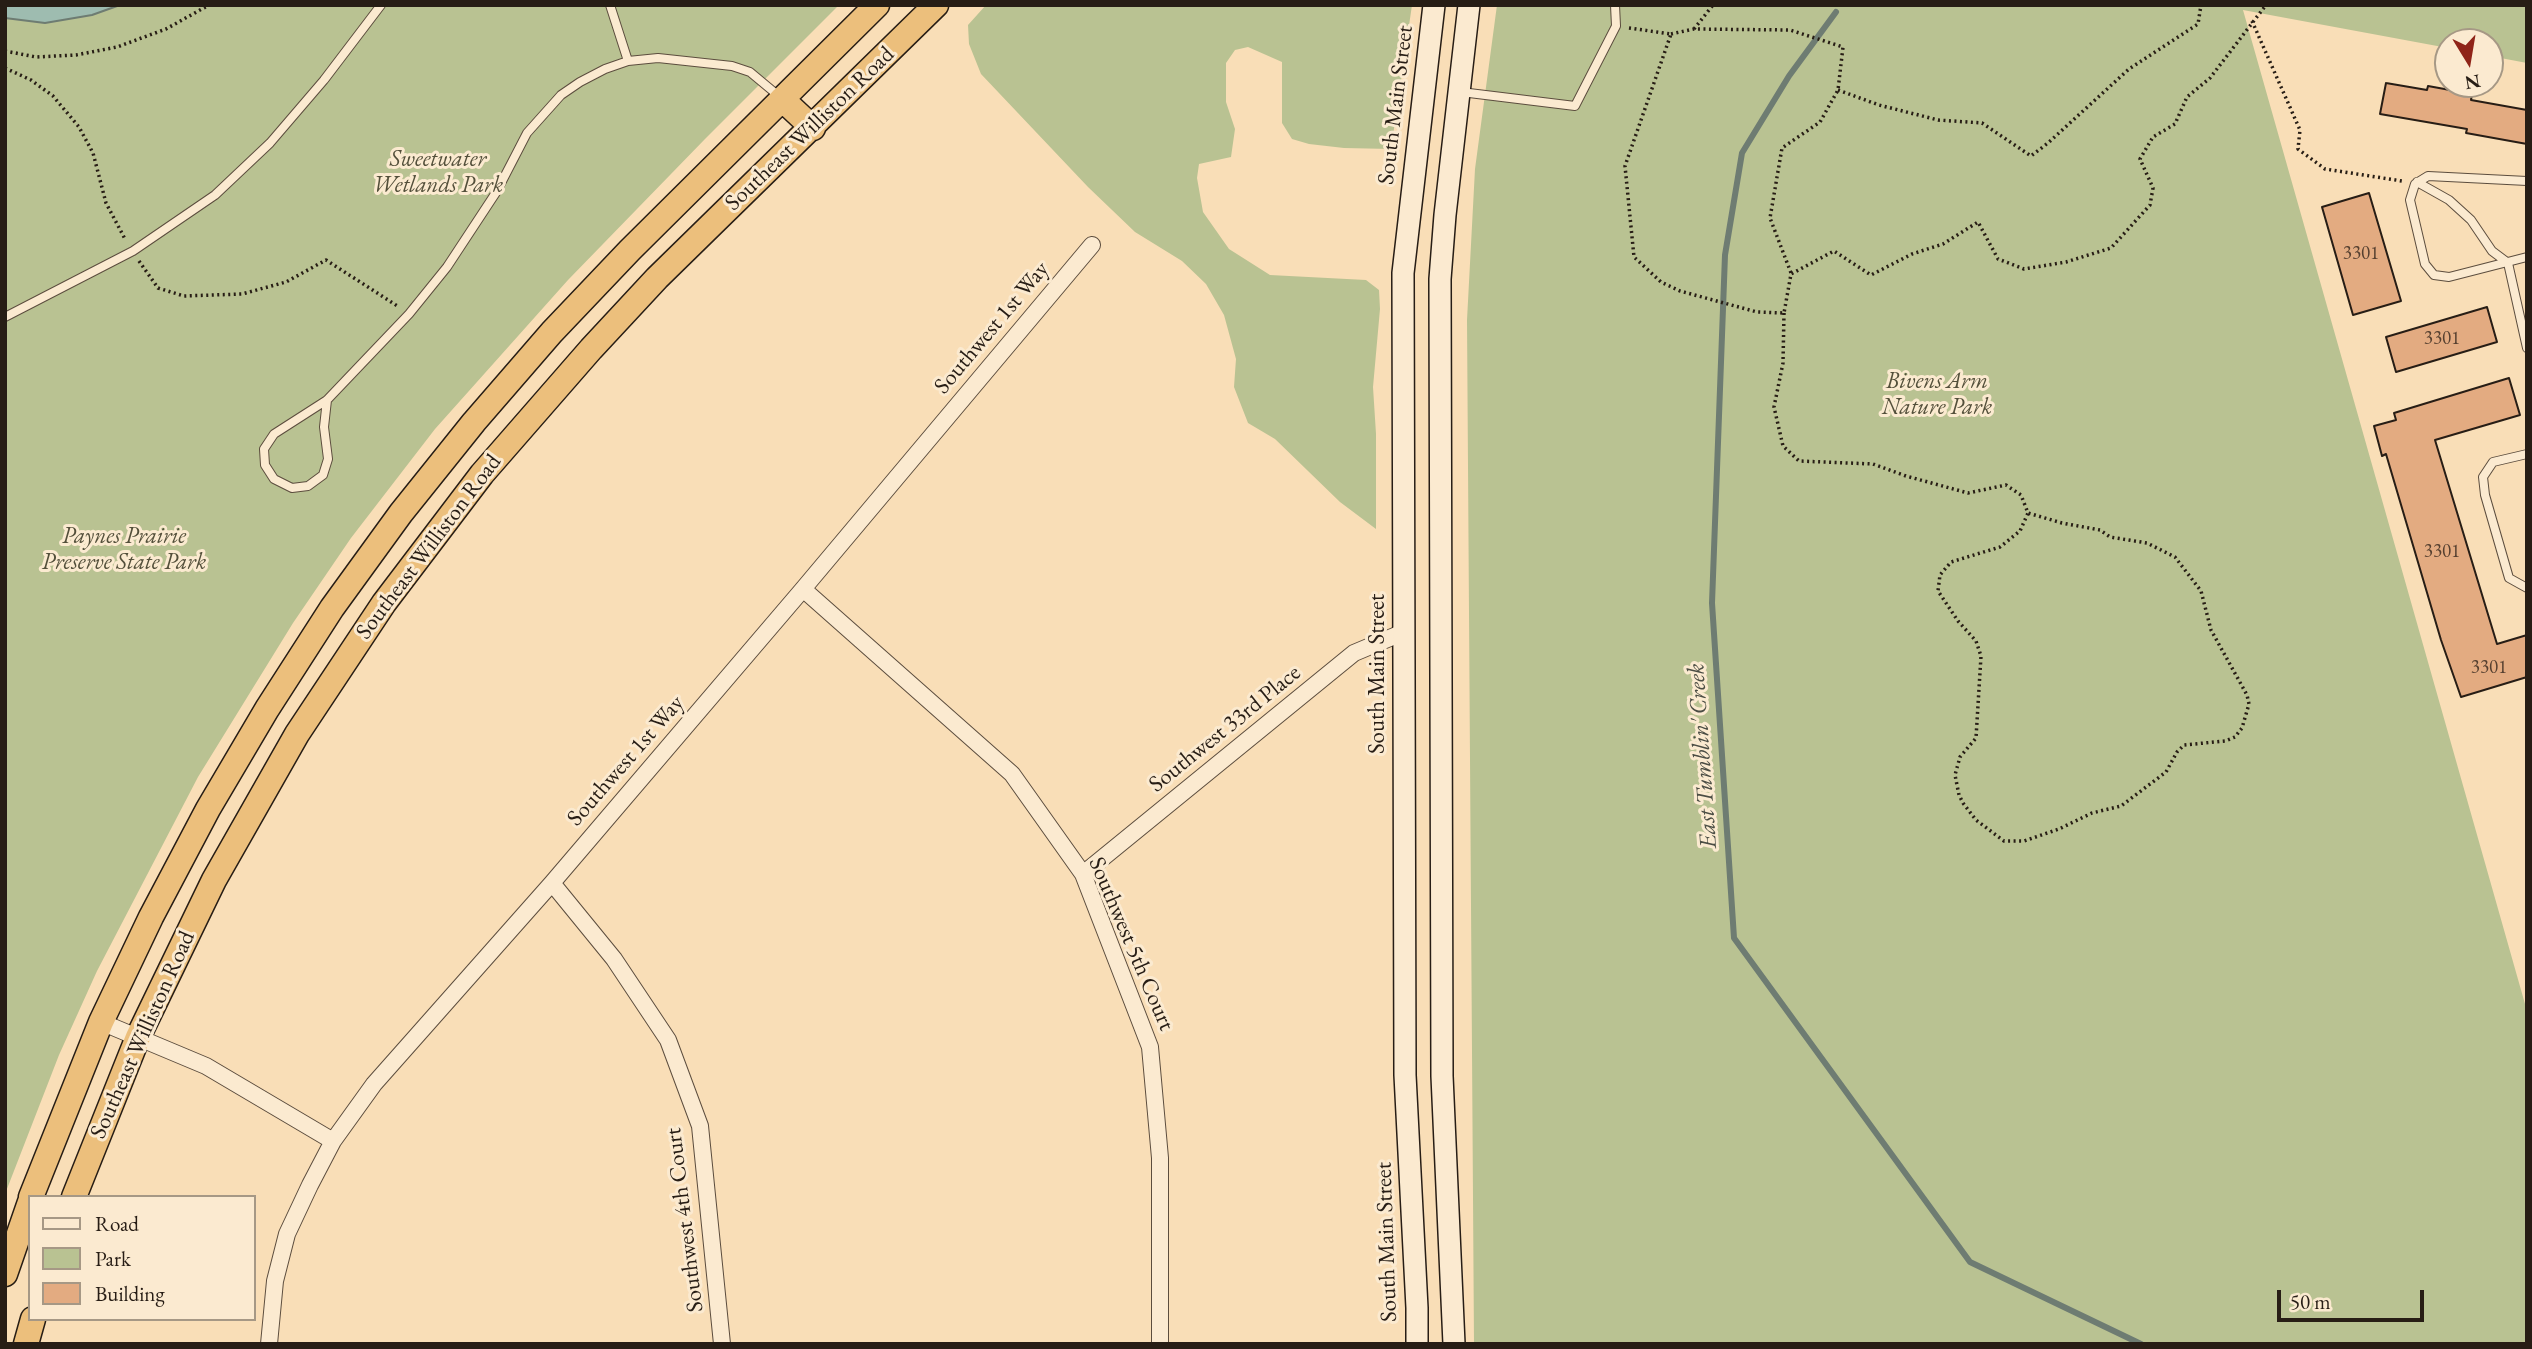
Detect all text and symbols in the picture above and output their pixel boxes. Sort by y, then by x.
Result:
street label: South Main Street [1373,24,1419,186]
north arrow [2434,28,2504,98]
street label: Southeast Williston Road [720,41,900,217]
text: N [2463,68,2483,96]
park label: Sweetwater Wetlands Park [373,146,503,200]
house number: 3301 [2343,243,2379,265]
street label: Southwest 1st Way [929,256,1055,400]
house number: 3301 [2424,328,2460,350]
park label: Bivens Arm Nature Park [1882,368,1992,422]
street label: Southeast Williston Road [350,449,508,645]
park label: Paynes Prairie Preserve State Park [42,523,206,577]
house number: 3301 [2424,541,2460,563]
street label: South Main Street [1364,594,1392,754]
house number: 3301 [2471,657,2507,679]
street label: Southwest 33rd Place [1144,659,1306,799]
water label: East Tumblin' Creek [1682,663,1724,849]
street label: Southwest 1st Way [562,690,690,832]
street label: Southwest 5th Court [1082,853,1180,1035]
street label: Southeast Williston Road [85,927,201,1143]
street label: Southwest 4th Court [660,1126,710,1314]
street label: South Main Street [1370,1161,1404,1323]
legend [28,1195,256,1321]
text: Road [95,1210,139,1237]
text: Park [95,1245,131,1272]
scale bar [2280,1276,2427,1320]
text: Building [95,1280,165,1307]
text: 50 m [2290,1288,2331,1315]

